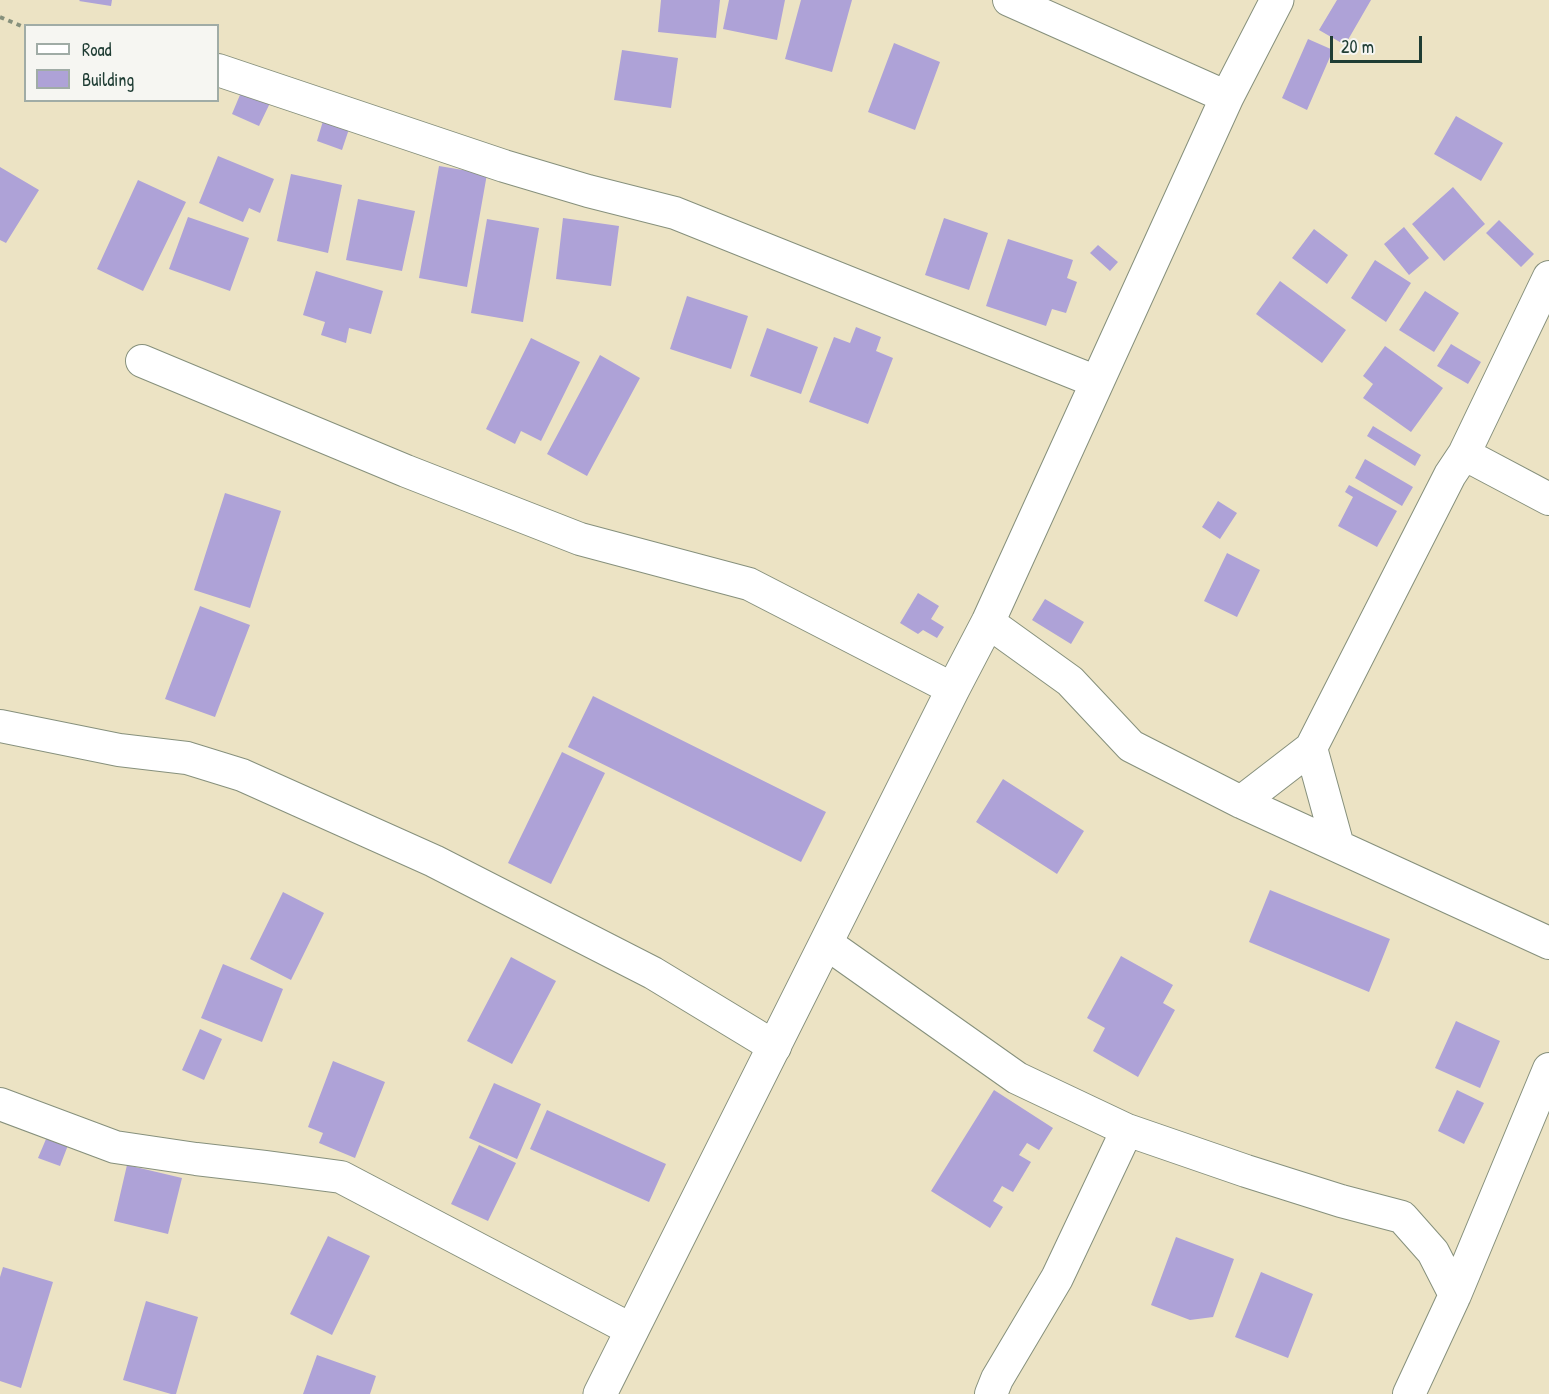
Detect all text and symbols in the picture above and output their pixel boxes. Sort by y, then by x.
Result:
legend [24,24,219,102]
scale bar [1333,24,1424,62]
text: 20 m [1341,34,1374,59]
text: Road [82,37,112,62]
text: Building [82,67,134,92]

